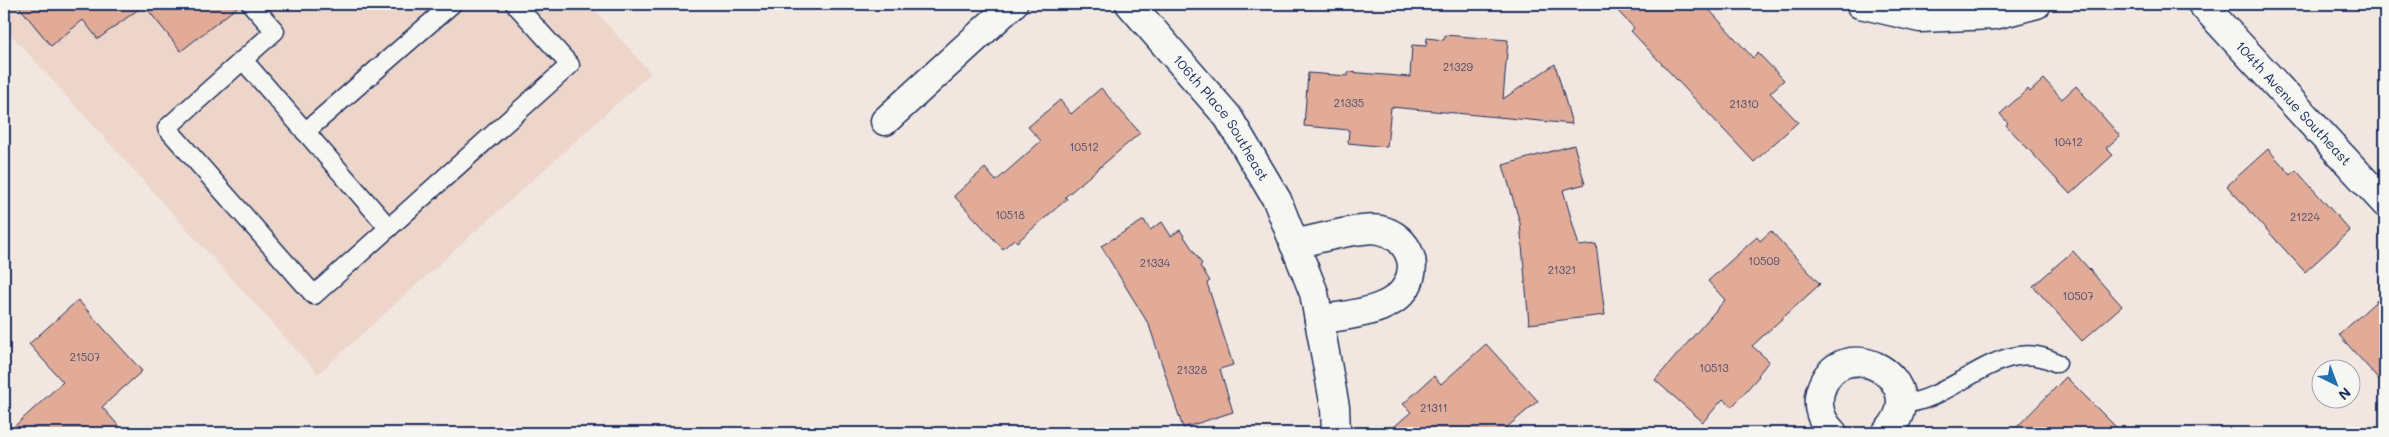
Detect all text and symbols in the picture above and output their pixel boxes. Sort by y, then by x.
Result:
street label: 104th Avenue Southeast [2232,37,2356,169]
street label: 106th Place Southeast [1169,50,1274,184]
house number: 21329 [1443,59,1474,74]
house number: 21335 [1334,95,1364,110]
house number: 21310 [1729,96,1759,111]
house number: 10412 [2053,134,2083,149]
house number: 10512 [1069,139,1099,154]
house number: 10518 [995,207,1025,222]
house number: 21224 [2290,209,2320,224]
house number: 10509 [1748,253,1780,268]
house number: 21334 [1140,255,1171,270]
house number: 21321 [1548,262,1576,277]
house number: 10507 [2062,288,2094,303]
house number: 21507 [70,349,100,364]
house number: 10513 [1699,360,1729,375]
north arrow [2312,360,2362,410]
house number: 21328 [1177,362,1207,377]
text: N [2335,383,2355,405]
house number: 21311 [1420,400,1448,415]

